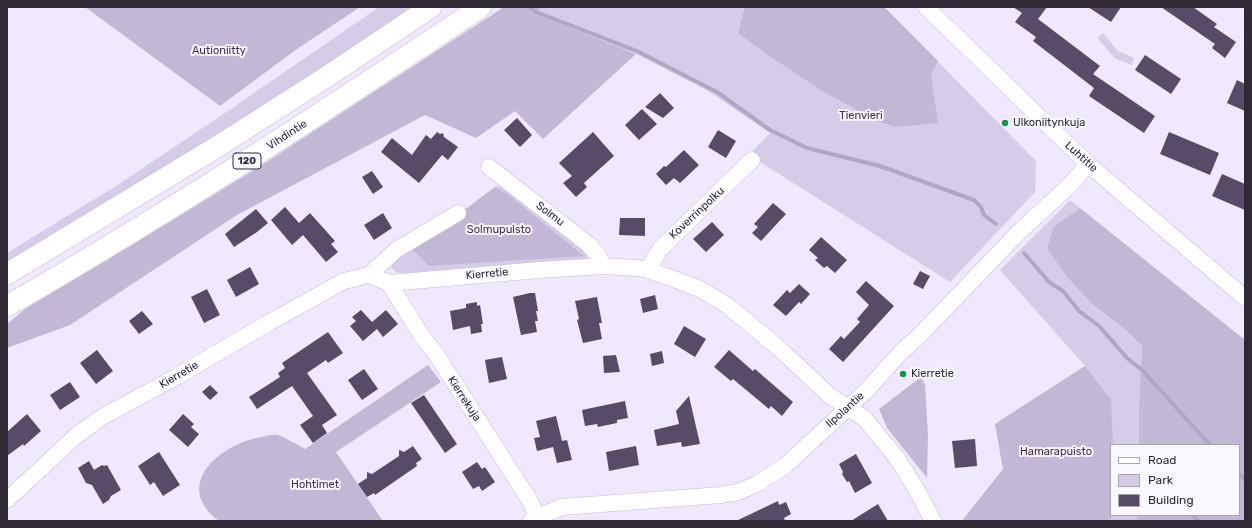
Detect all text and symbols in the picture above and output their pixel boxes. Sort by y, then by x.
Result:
park label: Autioniitty [192,44,246,58]
park label: Tienvieri [839,109,883,123]
place label: Ulkoniitynkuja [1013,116,1085,130]
street label: Vihdintie [264,117,310,153]
marker: Ulkoniitynkuja [1000,118,1010,128]
street label: Luhtitie [1062,139,1100,175]
road number: 120 [233,153,261,169]
street label: Koverrinpolku [667,184,727,242]
street label: Solmu [533,199,567,229]
park label: Solmupuisto [467,223,531,237]
street label: Kierretie [465,266,509,282]
street label: Kierretie [157,359,201,391]
place label: Kierretie [911,367,954,381]
marker: Kierretie [898,369,908,379]
street label: Kierrekuja [445,374,483,424]
street label: Ilpolantie [823,389,867,431]
legend [1110,444,1240,516]
park label: Hamarapuisto [1020,445,1092,459]
text: Road [1148,453,1176,467]
text: Park [1148,473,1173,487]
park label: Hohtimet [291,478,339,492]
text: Building [1148,493,1194,507]

